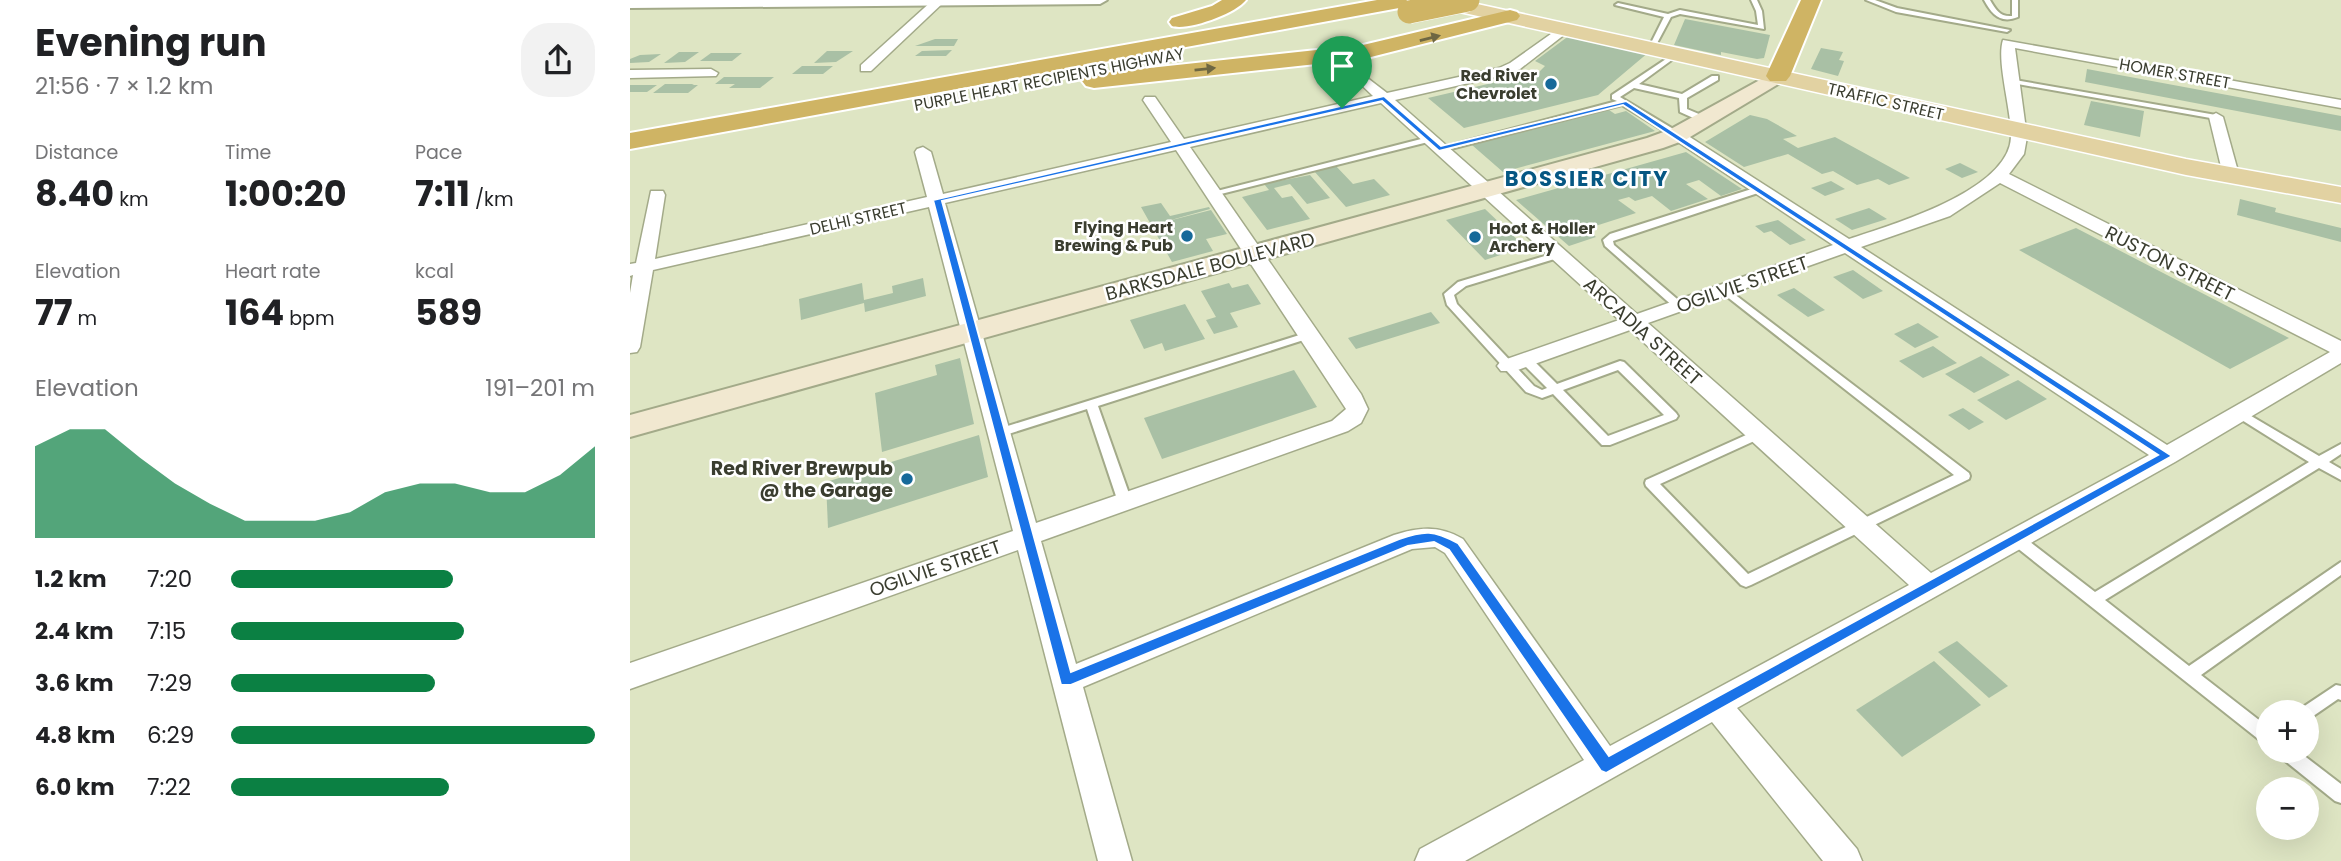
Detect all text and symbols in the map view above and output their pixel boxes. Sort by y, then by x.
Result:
text: Evening run [35,16,267,69]
button: share [521,23,595,97]
one-way arrow [1419,32,1441,43]
pin [1312,36,1372,108]
street label: PURPLE HEART RECIPIENTS HIGHWAY [912,42,1187,117]
icon: arrive [1323,47,1361,85]
street label: HOMER STREET [2118,52,2233,95]
one-way arrow [1194,63,1216,74]
place label: Red River Chevrolet [1456,64,1537,105]
text: 21:56 · 7 × 1.2 km [35,70,213,102]
marker: Red River Chevrolet [1543,76,1559,92]
street label: TRAFFIC STREET [1825,77,1947,126]
text: Distance [35,139,118,166]
text: Time [225,139,271,166]
text: Pace [415,139,462,166]
district label: BOSSIER CITY [1505,164,1669,193]
text: 8.40 [35,169,114,218]
text: 1:00:20 [225,169,347,218]
text: 7:11 [415,169,470,218]
text: km [114,186,149,213]
text: /km [470,186,513,213]
street label: DELHI STREET [808,196,909,241]
place label: Flying Heart Brewing & Pub [1054,216,1173,257]
place label: Hoot & Holler Archery [1489,217,1595,258]
street label: RUSTON STREET [2100,219,2239,308]
street label: BARKSDALE BOULEVARD [1102,226,1318,307]
marker: Flying Heart Brewing & Pub [1179,228,1195,244]
marker: Hoot & Holler Archery [1467,229,1483,245]
street label: OGILVIE STREET [1673,249,1812,320]
text: Elevation [35,258,121,285]
text: Heart rate [225,258,320,285]
text: kcal [415,258,454,285]
street label: ARCADIA STREET [1578,271,1708,392]
text: 77 [35,288,72,337]
text: 164 [225,288,284,337]
text: 589 [415,288,482,337]
text: m [72,305,97,332]
text: bpm [284,305,335,332]
text: Elevation [35,372,139,404]
text: 191–201 m [485,372,595,404]
place label: Red River Brewpub @ the Garage [711,455,893,504]
marker: Red River Brewpub @ the Garage [899,471,915,487]
street label: OGILVIE STREET [866,533,1005,604]
text: 1.2 km [35,563,107,595]
text: 7:20 [147,563,192,595]
text: 2.4 km [35,615,114,647]
text: 7:15 [147,615,186,647]
text: 3.6 km [35,667,114,699]
text: 7:29 [147,667,192,699]
map controls [2256,700,2319,840]
button: + [2256,700,2319,763]
text: 4.8 km [35,719,115,751]
text: 6:29 [147,719,194,751]
text: 6.0 km [35,771,115,803]
text: 7:22 [147,771,191,803]
button: − [2256,777,2319,840]

